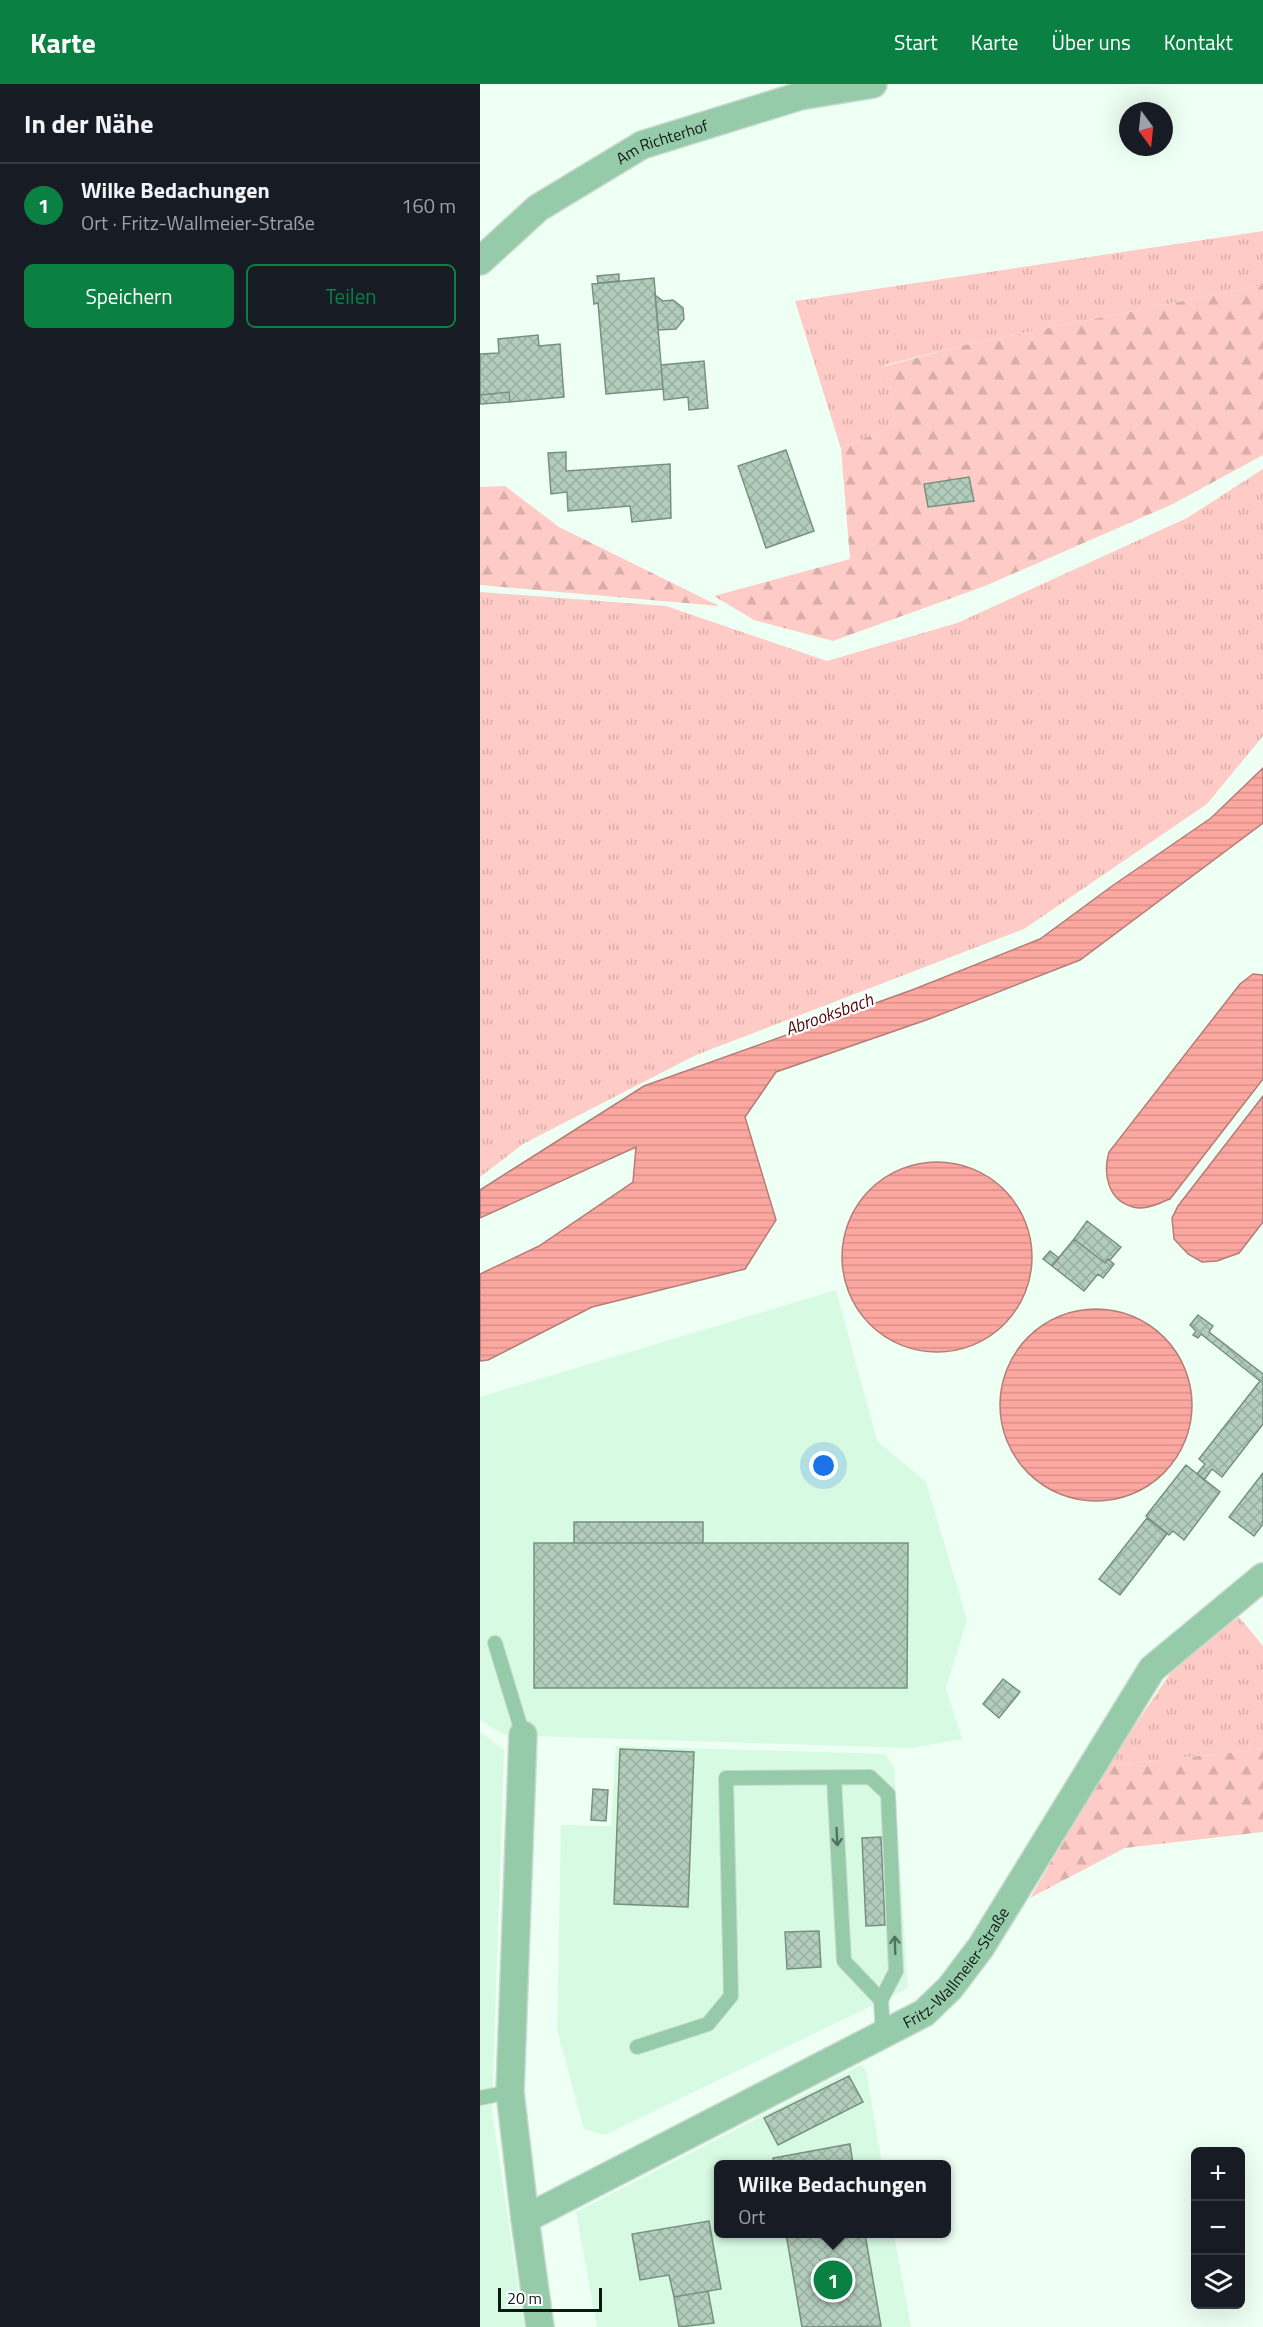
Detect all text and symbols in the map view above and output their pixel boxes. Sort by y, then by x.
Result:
text: Karte [30,21,96,64]
text: Start [894,26,938,58]
text: Karte [971,26,1018,58]
text: Über uns [1051,26,1131,58]
text: Kontakt [1164,26,1233,58]
north arrow [1119,102,1173,156]
text: In der Nähe [24,104,153,143]
street label: Am Richterhof [611,113,711,170]
text: Wilke Bedachungen [81,173,270,207]
text: 1 [38,190,49,221]
text: 160 m [401,190,456,221]
text: Ort · Fritz-Wallmeier-Straße [81,207,315,238]
button: Speichern [24,264,234,328]
button: Teilen [246,264,456,328]
water label: Abrooksbach [781,985,878,1042]
your location [809,1451,838,1480]
one-way arrow [831,1827,842,1847]
street label: Fritz-Wallmeier-Straße [898,1902,1015,2034]
one-way arrow [889,1936,900,1956]
map controls [1191,2147,1245,2309]
button: + [1191,2147,1245,2201]
popup [714,2160,951,2238]
text: Wilke Bedachungen [738,2167,927,2201]
text: Ort [738,2201,765,2232]
button: − [1191,2201,1245,2255]
button: layers [1191,2255,1245,2309]
pin: 1 [814,2258,852,2302]
scale bar [498,2285,602,2312]
text: 20 m [507,2286,542,2310]

